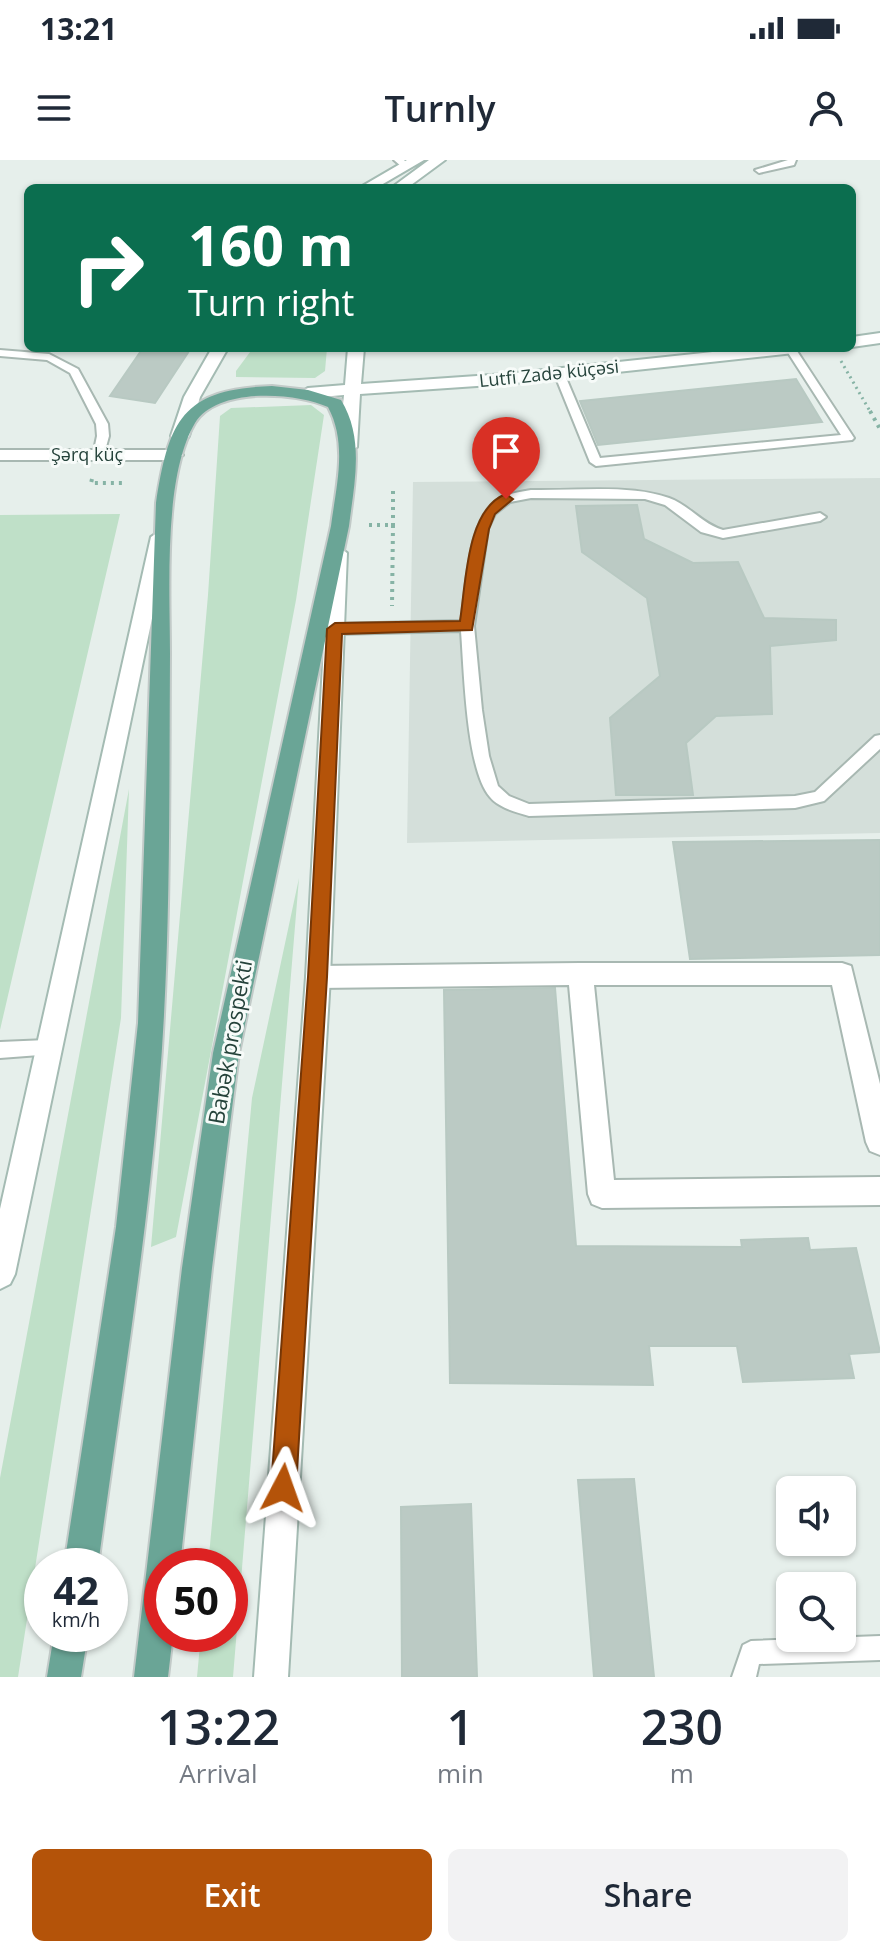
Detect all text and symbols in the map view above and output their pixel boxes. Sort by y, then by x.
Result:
text: 13:21 [40,8,117,49]
text: Turnly [385,84,495,133]
icon: menu [32,86,76,130]
icon: person [804,86,848,130]
text: 160 m [188,206,354,282]
icon: right [56,216,160,320]
text: Turn right [188,278,354,327]
street label: Lutfi Zadə küçəsi [478,354,620,392]
pin [472,417,540,499]
icon: arrive [484,429,528,473]
street label: Şərq küç [51,442,123,466]
street label: Babək prospekti [200,957,258,1126]
position arrow [241,1446,325,1530]
map controls [776,1476,856,1652]
button: sound [776,1476,856,1556]
speed limit sign: 50 [144,1548,248,1652]
text: 42 [53,1562,99,1617]
button: search [776,1572,856,1652]
text: km/h [52,1606,100,1633]
text: 13:22 [157,1694,280,1759]
text: 1 [447,1694,474,1759]
text: 230 [641,1694,723,1759]
text: Arrival [179,1755,258,1791]
text: min [437,1755,484,1791]
text: m [670,1755,694,1791]
button: Exit [32,1849,432,1941]
button: Share [448,1849,848,1941]

